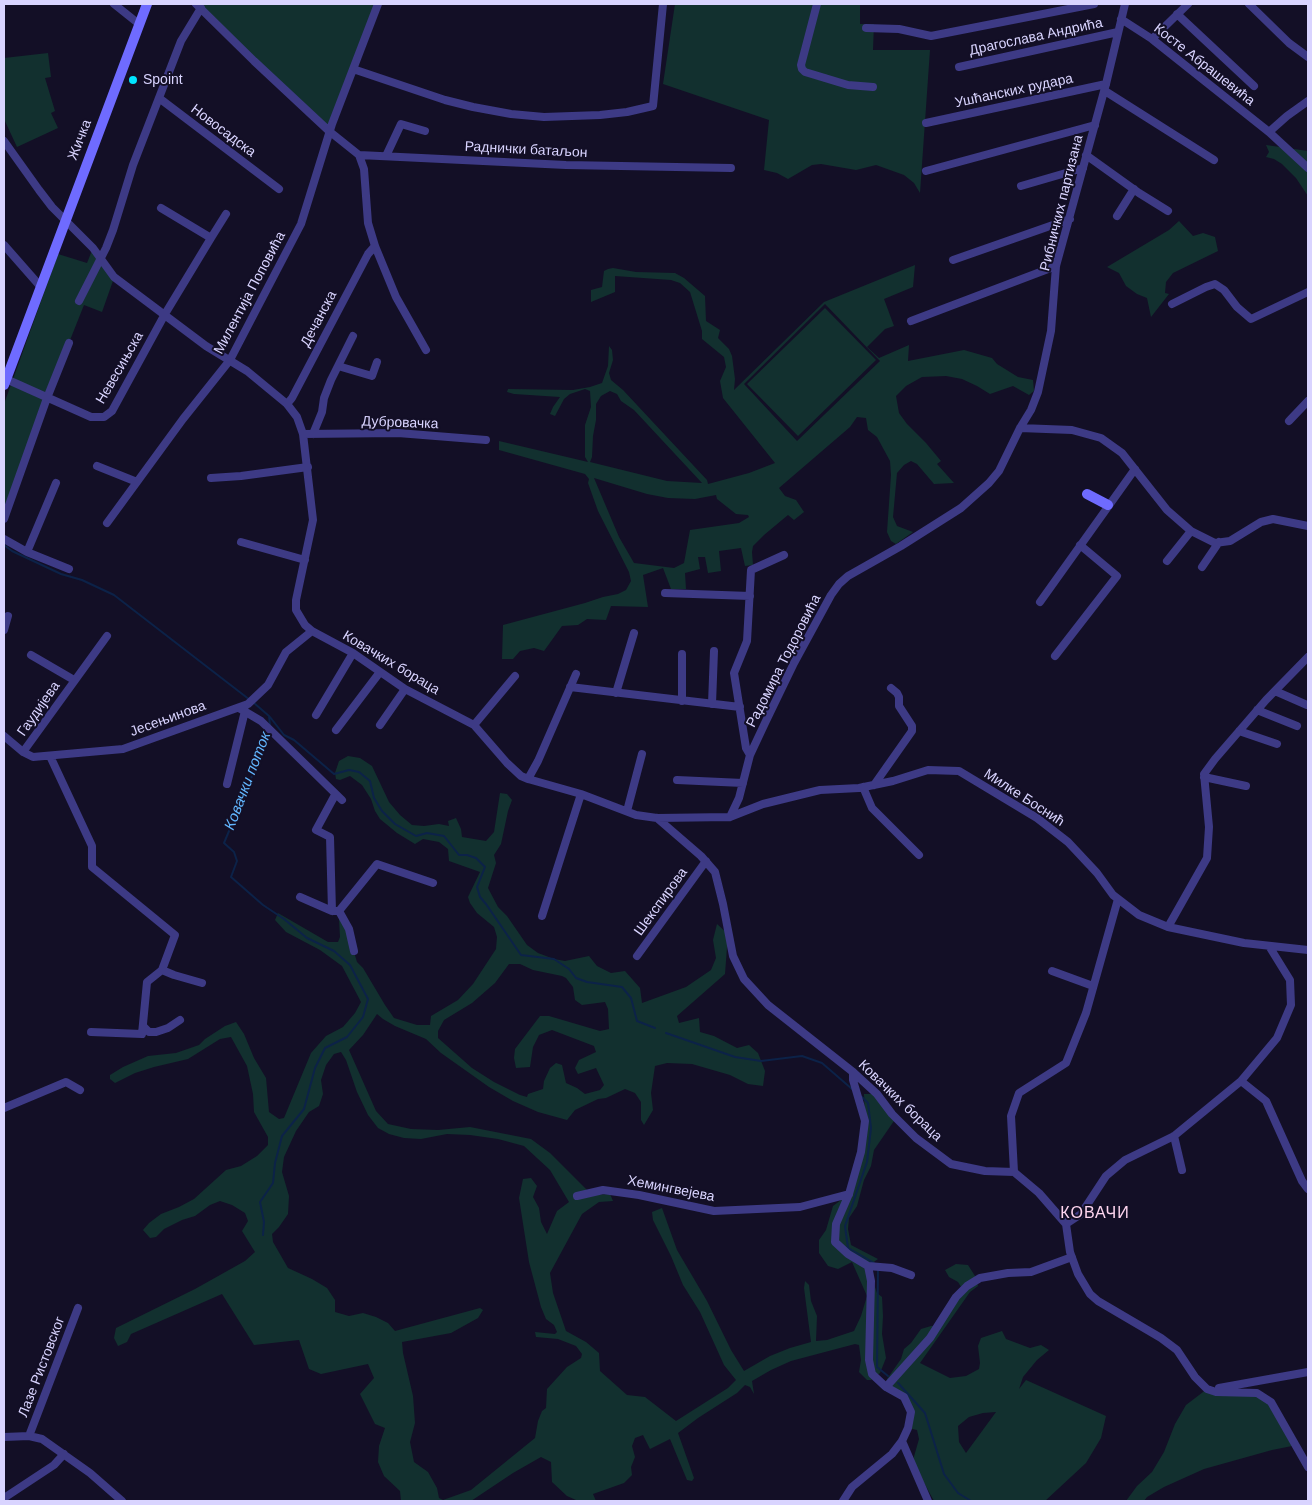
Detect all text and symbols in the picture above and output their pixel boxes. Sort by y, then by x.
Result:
street label: Драгослава Андрића [968,15,1104,59]
street label: Косте Абрашевића [1150,20,1258,110]
street label: Ушћанских рудара [953,70,1075,112]
place label: Spoint [143,72,183,88]
marker: Spoint [127,74,139,86]
street label: Новосадска [187,101,259,161]
street label: Жичка [65,117,95,163]
street label: Рибничких партизана [1037,133,1087,273]
street label: Раднички батаљон [464,138,588,162]
street label: Милентија Поповића [211,229,289,357]
street label: Дечанска [297,288,341,350]
street label: Невесињска [93,329,147,407]
street label: Дубровачка [361,413,439,433]
street label: Радомира Тодоровића [743,592,825,730]
street label: Ковачких бораца [340,627,442,699]
street label: Гаудијева [14,678,64,740]
street label: Јесењинова [128,698,208,740]
water label: Ковачки поток [221,729,275,833]
street label: Милке Боснић [980,766,1068,830]
street label: Шекспирова [631,865,691,939]
street label: Ковачких бораца [855,1057,945,1145]
street label: Хемингвејева [626,1172,716,1206]
district label: КОВАЧИ [1060,1204,1130,1224]
street label: Лазе Ристовског [15,1314,69,1420]

